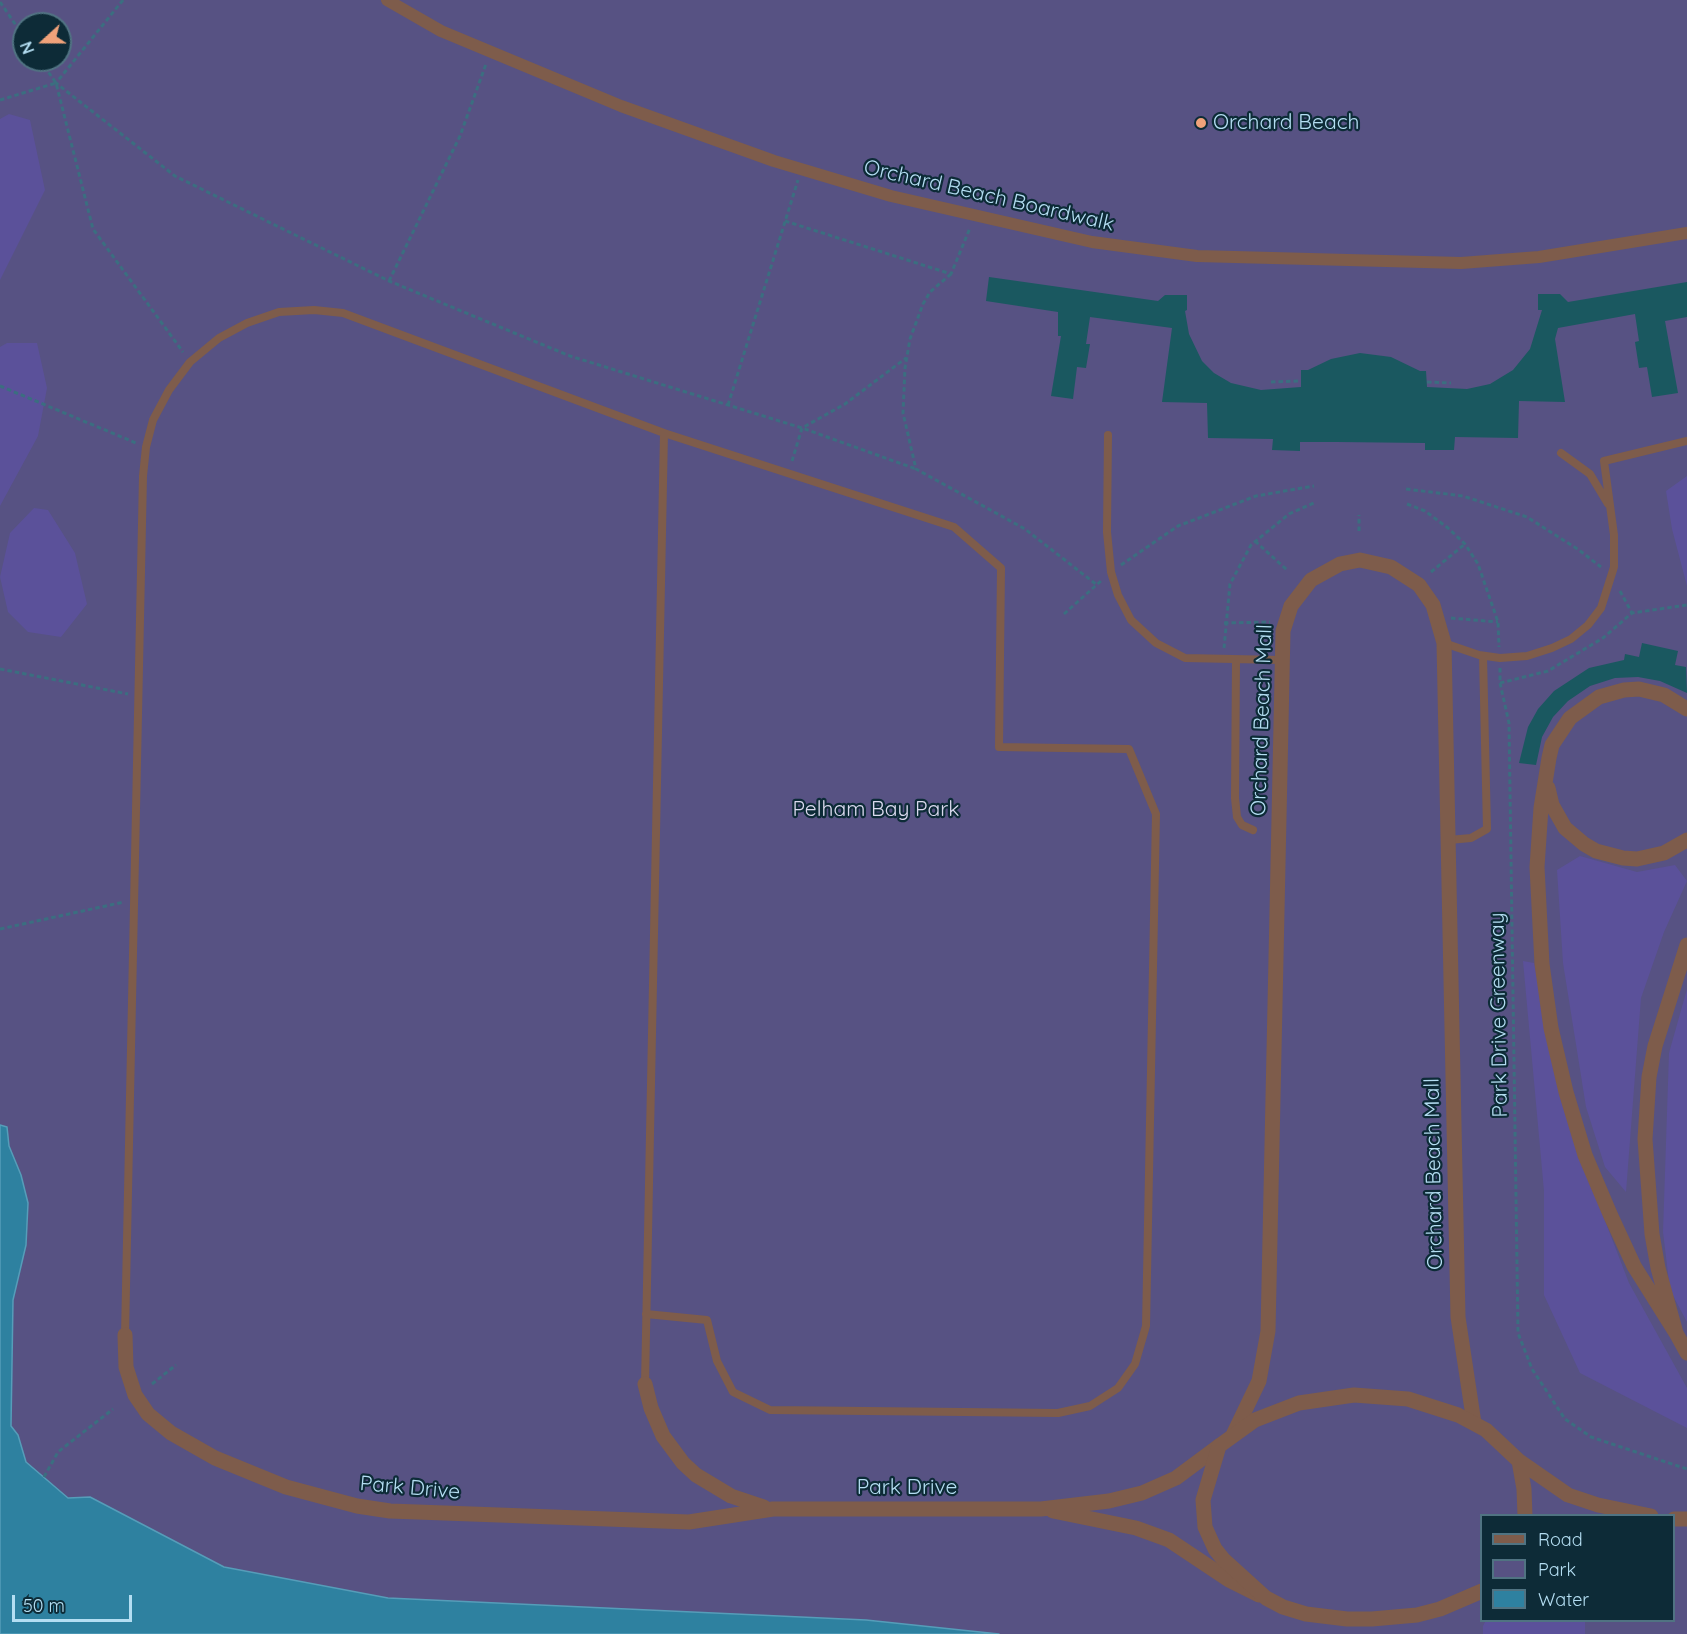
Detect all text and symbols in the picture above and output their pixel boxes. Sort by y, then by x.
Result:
north arrow [12,12,72,72]
text: N [16,39,39,57]
place label: Orchard Beach [1213,110,1359,136]
marker: Orchard Beach [1194,116,1208,130]
street label: Orchard Beach Boardwalk [861,155,1117,237]
street label: Orchard Beach Mall [1246,624,1278,816]
park label: Pelham Bay Park [792,797,960,823]
street label: Park Drive Greenway [1485,912,1513,1118]
street label: Orchard Beach Mall [1420,1078,1448,1270]
street label: Park Drive [359,1471,461,1505]
street label: Park Drive [857,1475,957,1501]
legend [1480,1514,1675,1622]
text: Road [1538,1528,1583,1551]
text: Park [1538,1558,1576,1581]
scale bar [15,1583,135,1621]
text: Water [1538,1588,1589,1611]
text: 50 m [23,1594,65,1617]

